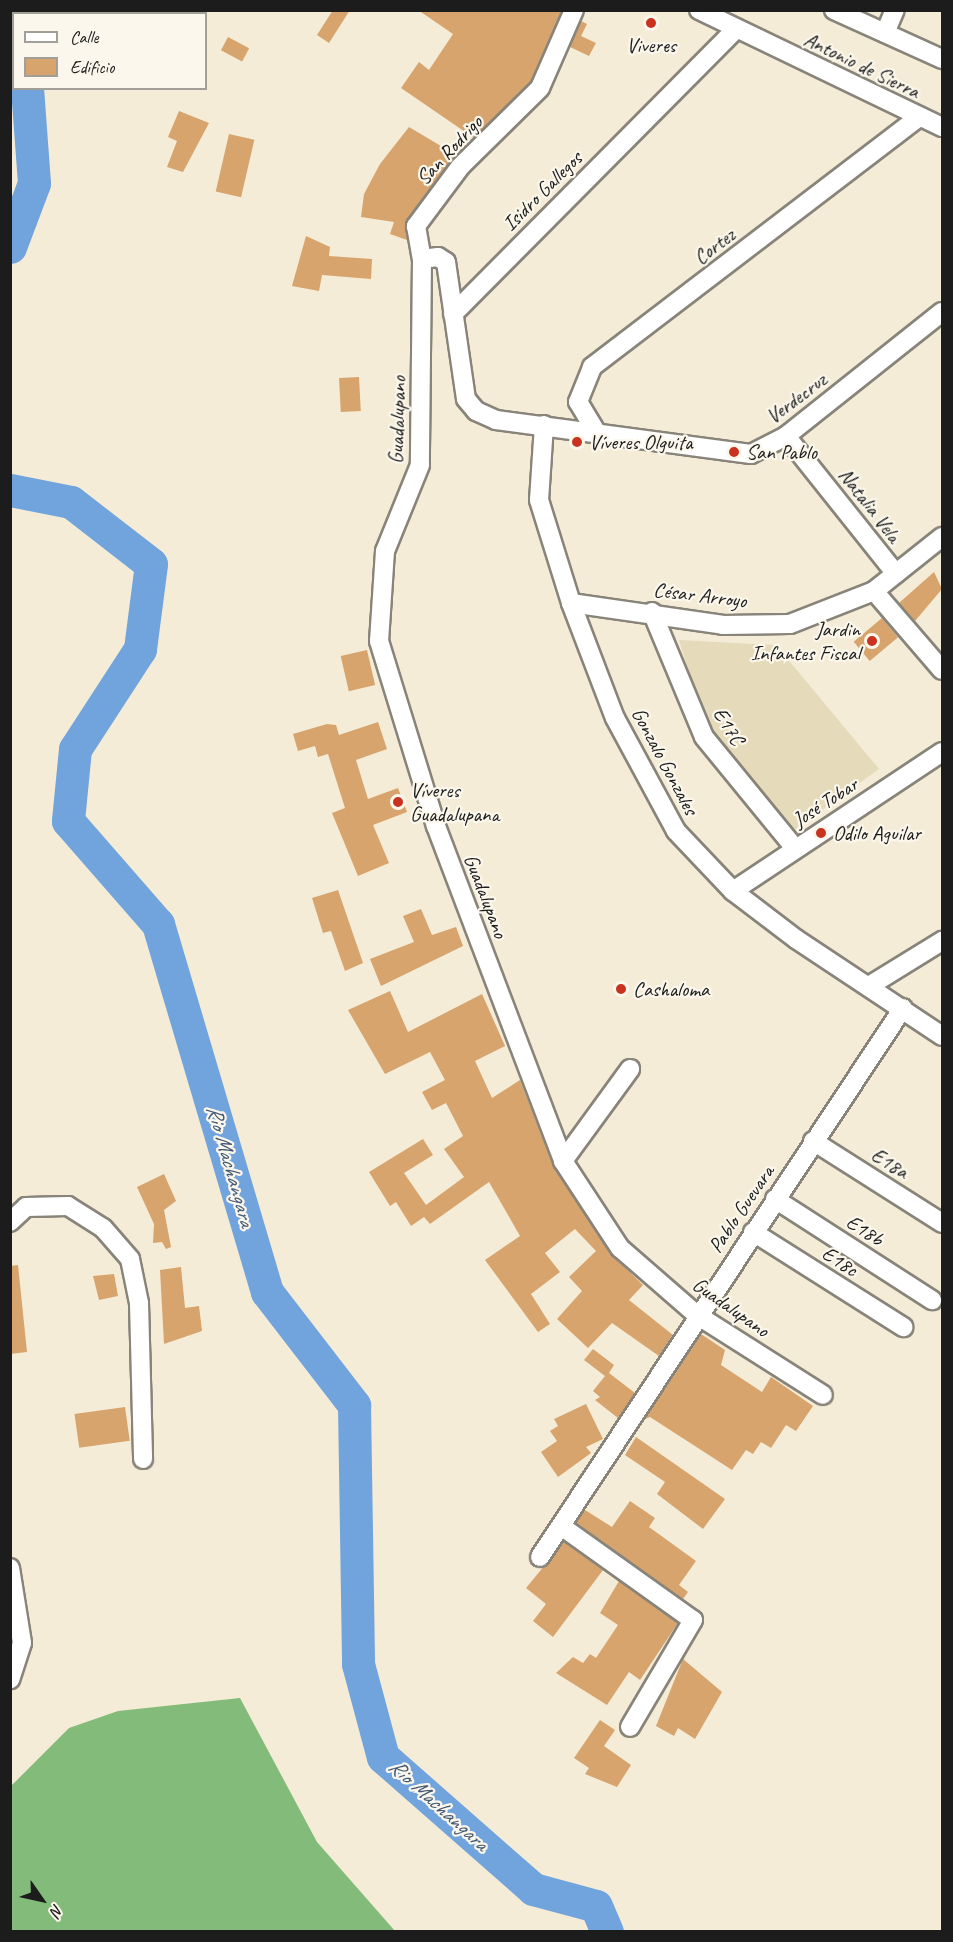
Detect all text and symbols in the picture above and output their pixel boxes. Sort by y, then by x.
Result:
legend [12,12,207,90]
marker: Viveres [644,16,658,30]
text: Calle [70,26,98,48]
street label: Antonio de Sierra [800,26,924,104]
place label: Viveres [626,32,676,58]
text: Edificio [70,56,114,78]
street label: San Rodrigo [410,110,488,190]
street label: Isidro Gallegos [497,146,587,236]
street label: Cortez [688,222,740,270]
street label: Verdecruz [761,367,831,429]
street label: Guadalupano [383,376,411,464]
place label: Víveres Olguita [589,429,693,455]
marker: Víveres Olguita [570,435,584,449]
place label: San Pablo [746,439,818,465]
marker: San Pablo [727,445,741,459]
street label: Natalia Vela [833,463,907,547]
street label: César Arroyo [652,577,748,613]
place label: Jardin Infantes Fiscal [751,616,860,666]
marker: Jardin Infantes Fiscal [865,634,879,648]
street label: E17C [708,702,750,750]
street label: Gonzalo Gonzales [626,703,704,819]
street label: José Tobar [788,772,862,832]
place label: Víveres Guadalupana [410,777,499,827]
marker: Víveres Guadalupana [391,795,405,809]
place label: Odilo Aguilar [833,820,921,846]
marker: Odilo Aguilar [814,826,828,840]
street label: Guadalupano [459,850,513,942]
place label: Cashaloma [633,976,709,1002]
marker: Cashaloma [614,982,628,996]
water label: Rio Machangara [200,1102,260,1230]
street label: E18a [867,1142,913,1184]
street label: Pablo Guevara [702,1160,780,1258]
street label: E18b [842,1209,888,1251]
street label: E18c [817,1240,863,1282]
street label: Guadalupano [688,1271,774,1343]
water label: Rio Machangara [383,1753,493,1857]
north arrow [12,1870,72,1930]
text: N [46,1900,68,1920]

